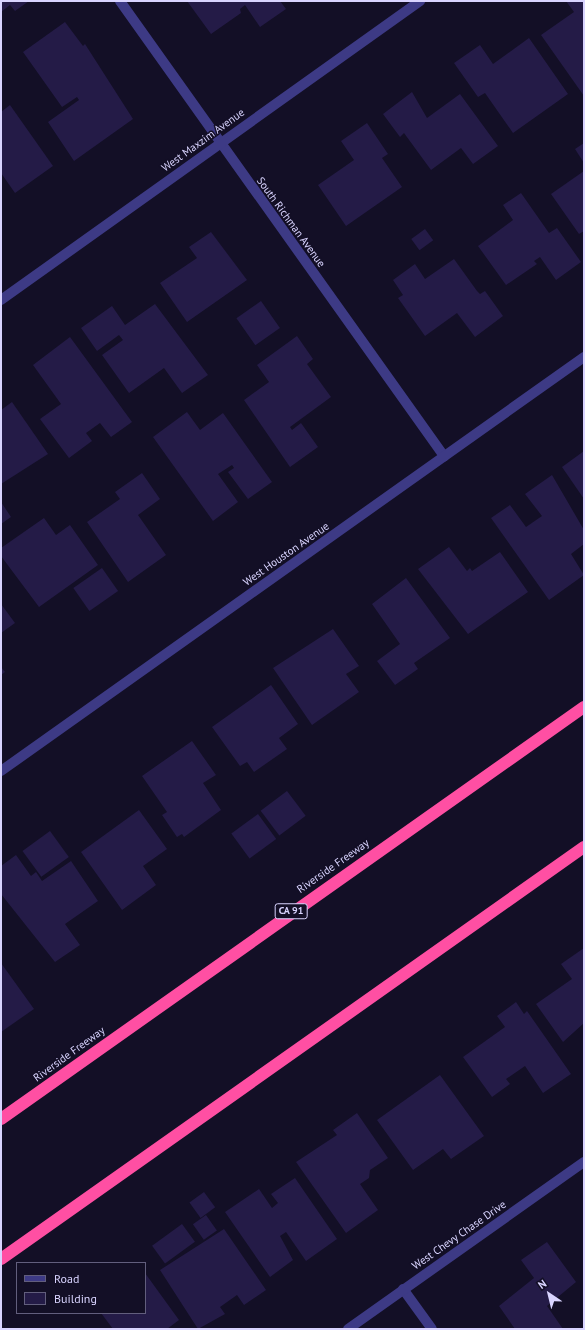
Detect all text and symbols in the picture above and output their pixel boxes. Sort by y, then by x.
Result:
street label: West Maxzim Avenue [159,105,247,175]
street label: South Richman Avenue [254,174,328,270]
street label: West Houston Avenue [240,519,332,589]
street label: Riverside Freeway [294,836,372,896]
road number: CA 91 [274,903,308,919]
street label: Riverside Freeway [31,1024,107,1084]
street label: West Chevy Chase Drive [409,1197,509,1273]
legend [16,1262,146,1314]
text: Road [54,1271,79,1286]
north arrow [529,1274,569,1314]
text: N [535,1276,549,1292]
text: Building [54,1291,97,1306]

